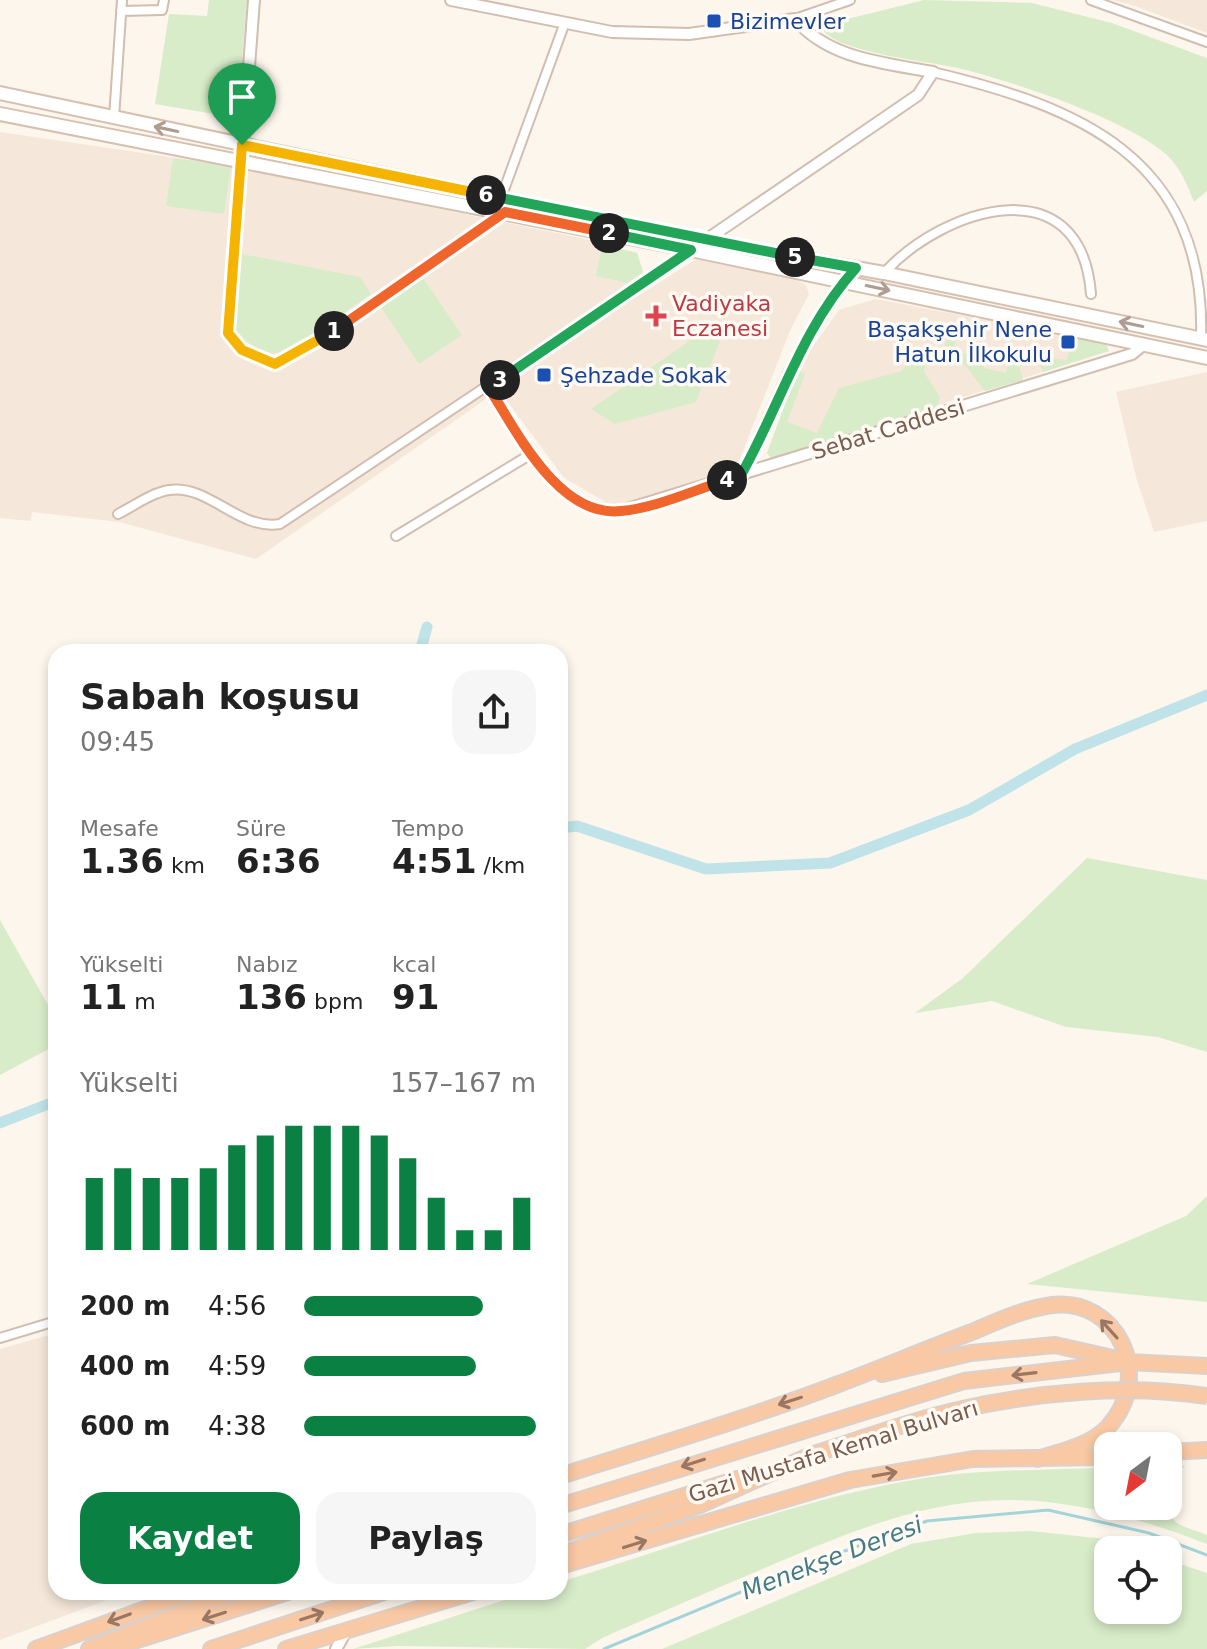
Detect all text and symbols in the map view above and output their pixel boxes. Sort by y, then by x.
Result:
place label: Bizimevler [730,9,846,34]
marker: Bizimevler [705,12,723,30]
pin [208,63,276,145]
icon: arrive [220,75,264,119]
one-way arrow [154,121,179,136]
pin: 6 [466,175,506,215]
text: 6 [478,182,494,207]
pin: 2 [589,213,629,253]
text: 2 [601,220,617,245]
pin: 5 [775,237,815,277]
text: 5 [787,244,803,269]
one-way arrow [864,281,890,296]
place label: Vadiyaka Eczanesi [672,291,771,341]
marker: Vadiyaka Eczanesi [647,307,665,325]
pin: 1 [314,311,354,351]
one-way arrow [1118,316,1144,331]
place label: Başakşehir Nene Hatun İlkokulu [867,317,1052,367]
text: 1 [326,318,342,343]
marker: Başakşehir Nene Hatun İlkokulu [1059,333,1077,351]
pin: 3 [480,360,520,400]
place label: Şehzade Sokak [560,363,727,388]
marker: Şehzade Sokak [535,366,553,384]
text: 3 [492,367,508,392]
street label: Sebat Caddesi [809,394,968,465]
pin: 4 [707,460,747,500]
text: 4 [719,467,735,492]
button: share [452,670,536,754]
text: Sabah koşusu [80,676,360,717]
text: 09:45 [80,727,155,757]
text: Mesafe [80,816,159,841]
text: Süre [236,816,286,841]
text: Tempo [392,816,464,841]
text: 1.36 [80,841,164,881]
text: 6:36 [236,841,321,881]
text: 4:51 [392,841,477,881]
text: km [164,853,205,878]
text: /km [477,853,525,878]
text: Yükselti [80,952,163,977]
text: Nabız [236,952,298,977]
text: kcal [392,952,436,977]
text: 11 [80,977,127,1017]
text: 136 [236,977,307,1017]
text: 91 [392,977,439,1017]
text: m [127,989,156,1014]
text: bpm [307,989,363,1014]
text: Yükselti [80,1068,179,1098]
text: 157–167 m [390,1068,536,1098]
text: 200 m [80,1291,170,1321]
text: 4:56 [208,1291,266,1321]
one-way arrow [1100,1319,1118,1339]
text: 400 m [80,1351,170,1381]
text: 4:59 [208,1351,266,1381]
one-way arrow [1011,1366,1038,1381]
one-way arrow [777,1394,802,1409]
street label: Gazi Mustafa Kemal Bulvarı [685,1395,981,1508]
text: 600 m [80,1411,170,1441]
text: 4:38 [208,1411,266,1441]
north arrow [1094,1432,1182,1520]
map controls [1094,1432,1182,1624]
one-way arrow [680,1457,705,1472]
one-way arrow [872,1466,897,1481]
button: Kaydet [80,1492,300,1584]
button: Paylaş [316,1492,536,1584]
water label: Menekşe Deresi [738,1511,927,1605]
one-way arrow [621,1536,647,1551]
button: locate [1094,1536,1182,1624]
one-way arrow [299,1607,324,1622]
one-way arrow [201,1609,226,1624]
one-way arrow [107,1612,132,1627]

